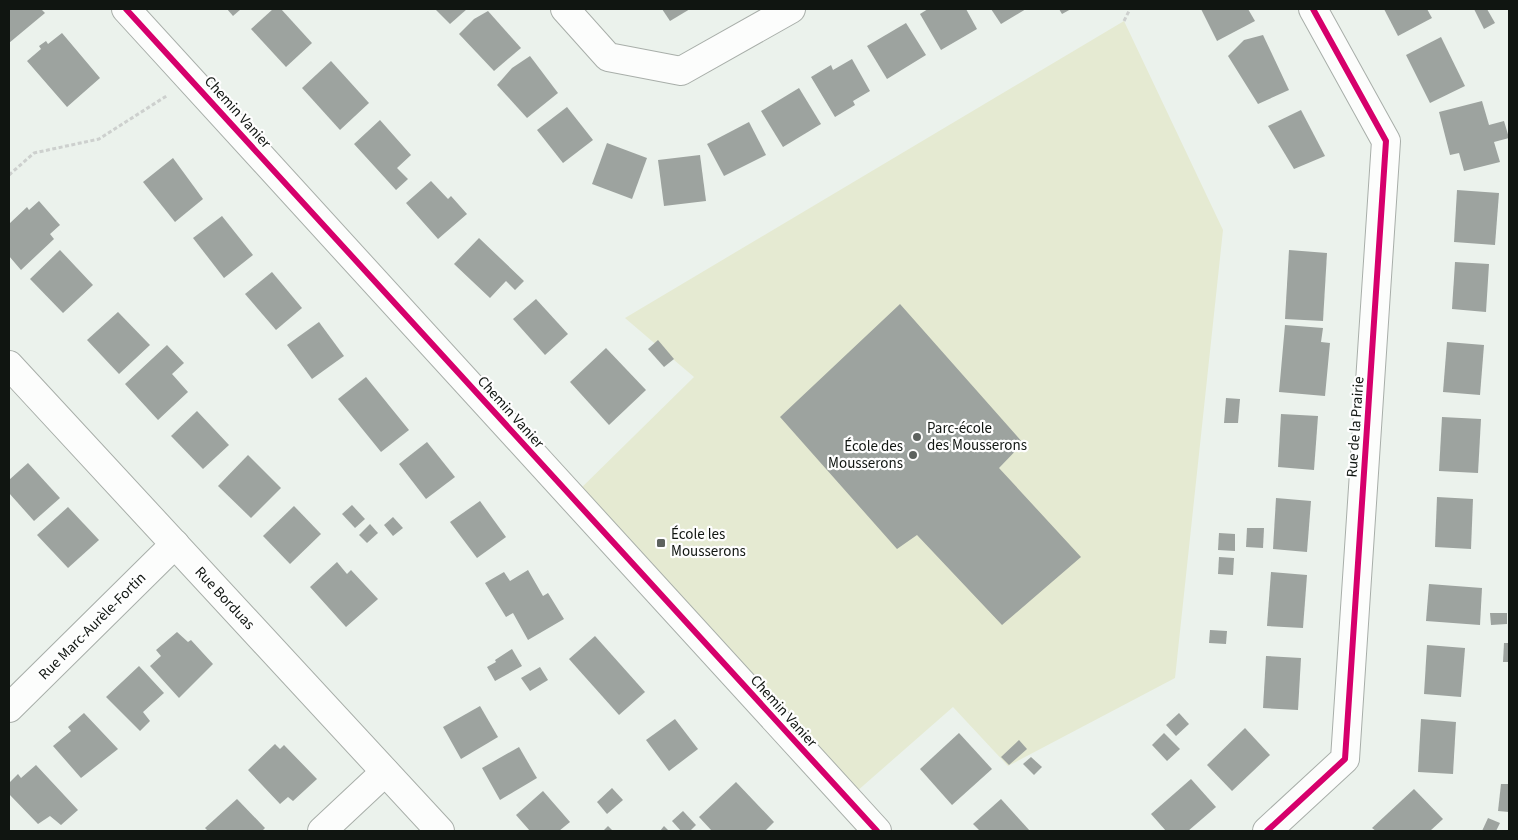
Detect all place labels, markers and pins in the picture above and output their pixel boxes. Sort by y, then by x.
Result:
place label: Parc-école des Mousserons [927,418,1027,456]
marker: Parc-école des Mousserons [911,431,923,443]
place label: École des Mousserons [828,436,903,474]
marker: École des Mousserons [907,449,919,461]
place label: École les Mousserons [671,524,746,562]
marker: École les Mousserons [655,537,667,549]

